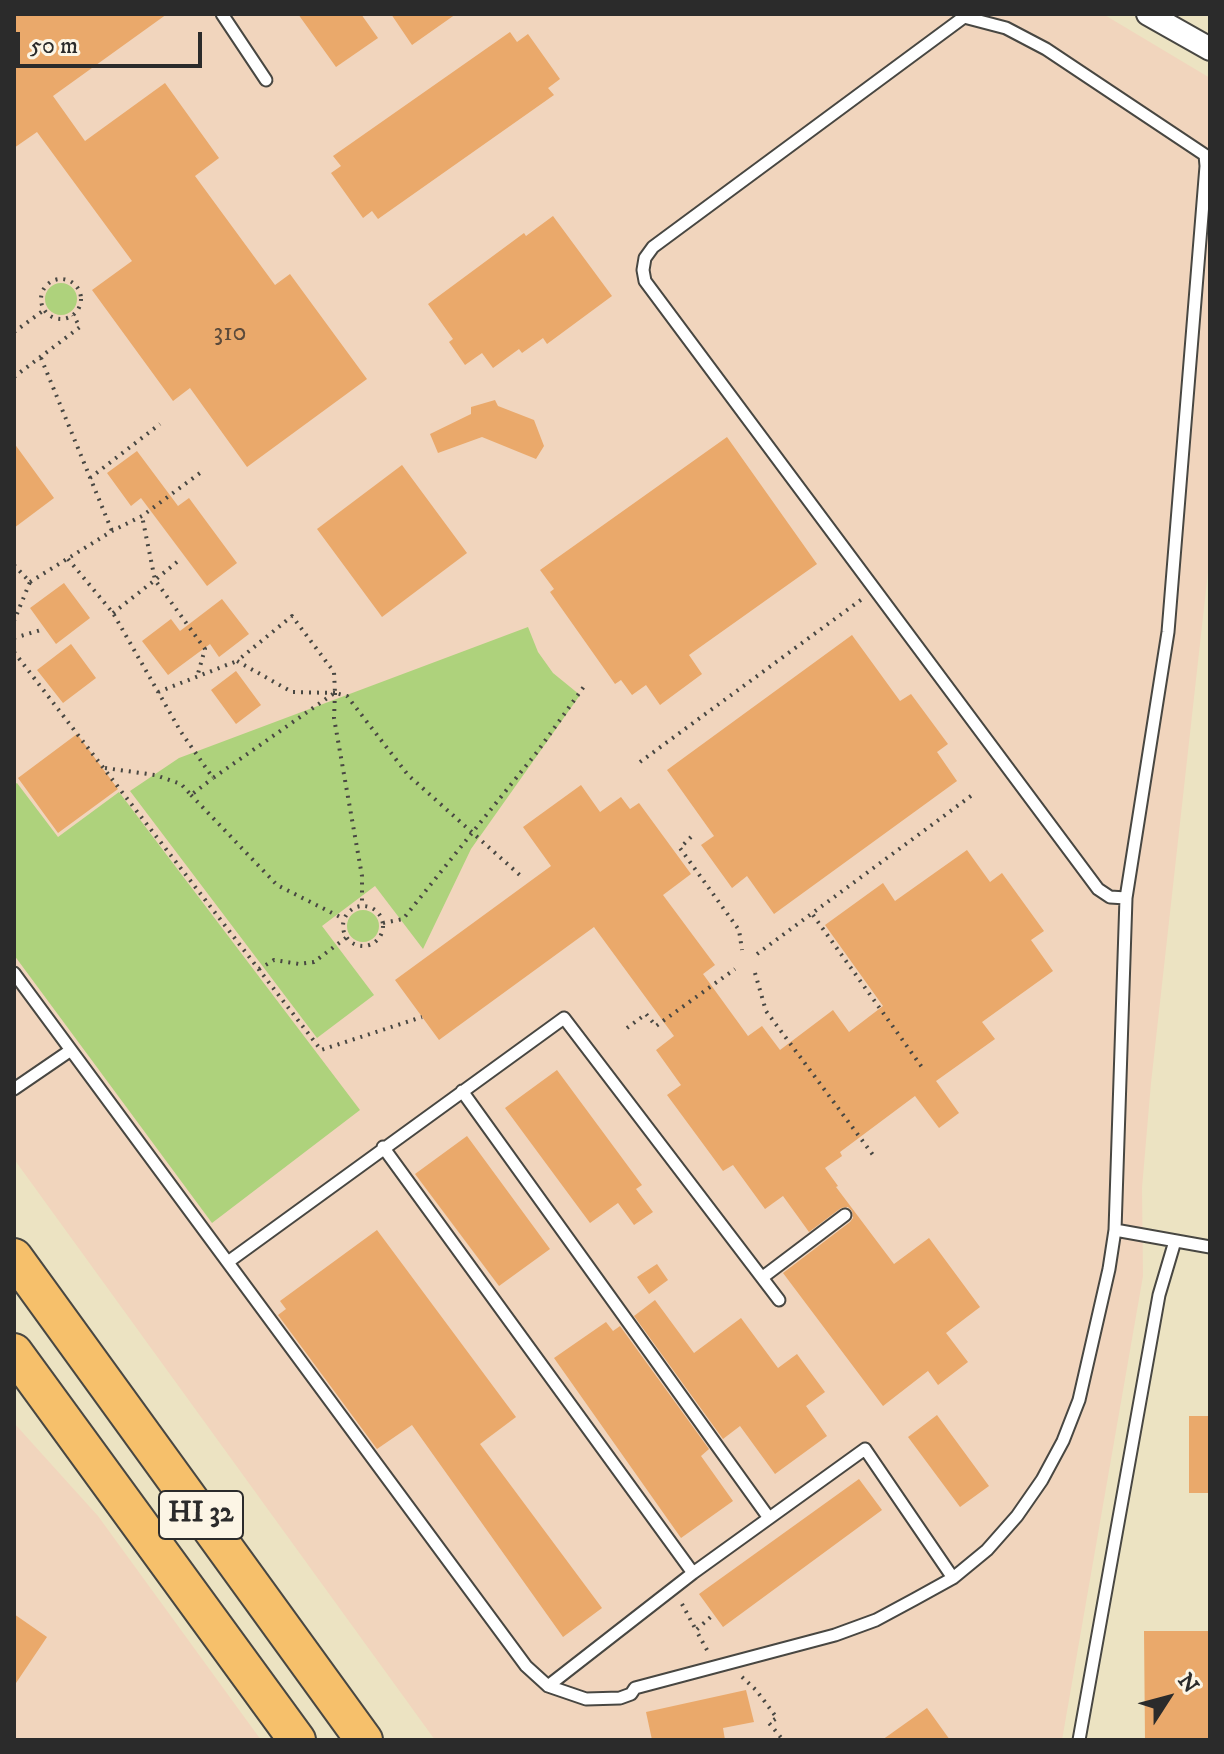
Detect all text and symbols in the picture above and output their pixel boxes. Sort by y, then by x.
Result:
scale bar [20,16,206,66]
text: 50 m [30,31,78,61]
house number: 310 [213,319,247,351]
road number: HI 32 [159,1491,243,1539]
north arrow [1128,1658,1208,1738]
text: N [1172,1668,1204,1699]

